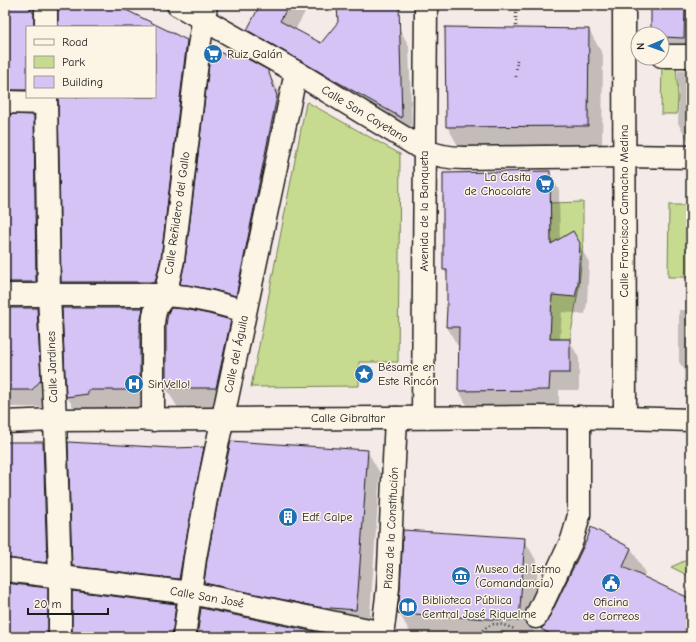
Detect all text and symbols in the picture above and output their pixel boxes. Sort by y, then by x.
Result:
legend [26,26,156,98]
north arrow [630,26,670,66]
text: Road [62,35,88,49]
supermarket icon: Ruiz Galán [202,43,224,65]
text: N [634,43,647,50]
place label: Ruiz Galán [227,47,282,61]
text: Park [62,55,85,69]
text: Building [62,75,103,89]
street label: Calle San Cayetano [319,82,411,146]
street label: Calle Francisco Camacho Medina [617,125,631,297]
street label: Calle Reñidero del Gallo [161,151,193,275]
street label: Avenida de la Banqueta [417,151,431,271]
place label: La Casita de Chocolate [464,170,531,198]
supermarket icon: La Casita de Chocolate [534,173,556,195]
street label: Calle del Águila [221,314,251,394]
street label: Calle Jardines [44,331,60,403]
place label: Bésame en Este Rincón [378,360,439,388]
place icon: Bésame en Este Rincón [353,363,375,385]
hospital icon: SinVello! [123,373,145,395]
place label: SinVello! [148,377,190,391]
street label: Calle Gibraltar [311,411,385,425]
street label: Plaza de la Constitución [381,466,401,590]
building icon: Edf. Calpe [277,506,299,528]
place label: Edf. Calpe [302,510,352,524]
place label: Museo del Istmo (Comandancia) [475,562,561,590]
museum icon: Museo del Istmo (Comandancia) [450,565,472,587]
public building icon: Oficina de Correos [600,572,622,594]
street label: Calle San José [169,584,245,610]
scale bar [28,590,108,616]
place label: Biblioteca Pública Central José Riquelme [422,593,536,621]
place label: Oficina de Correos [583,595,639,623]
library icon: Biblioteca Pública Central José Riquelme [397,596,419,618]
text: 20 m [34,597,62,611]

